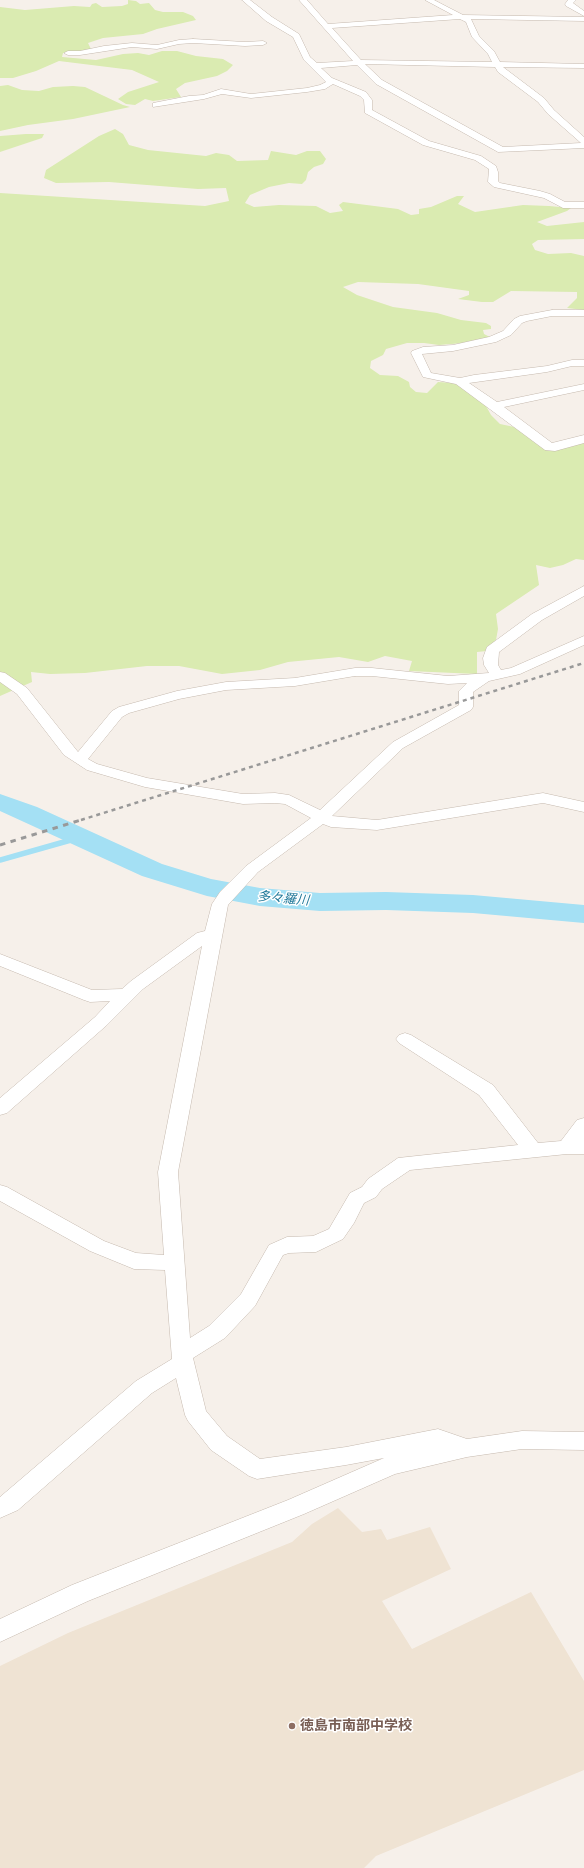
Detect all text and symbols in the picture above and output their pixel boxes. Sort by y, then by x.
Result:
water label: 多々羅川 [256,889,310,909]
place label: 徳島市南部中学校 [300,1718,412,1734]
marker: 徳島市南部中学校 [287,1721,297,1731]

